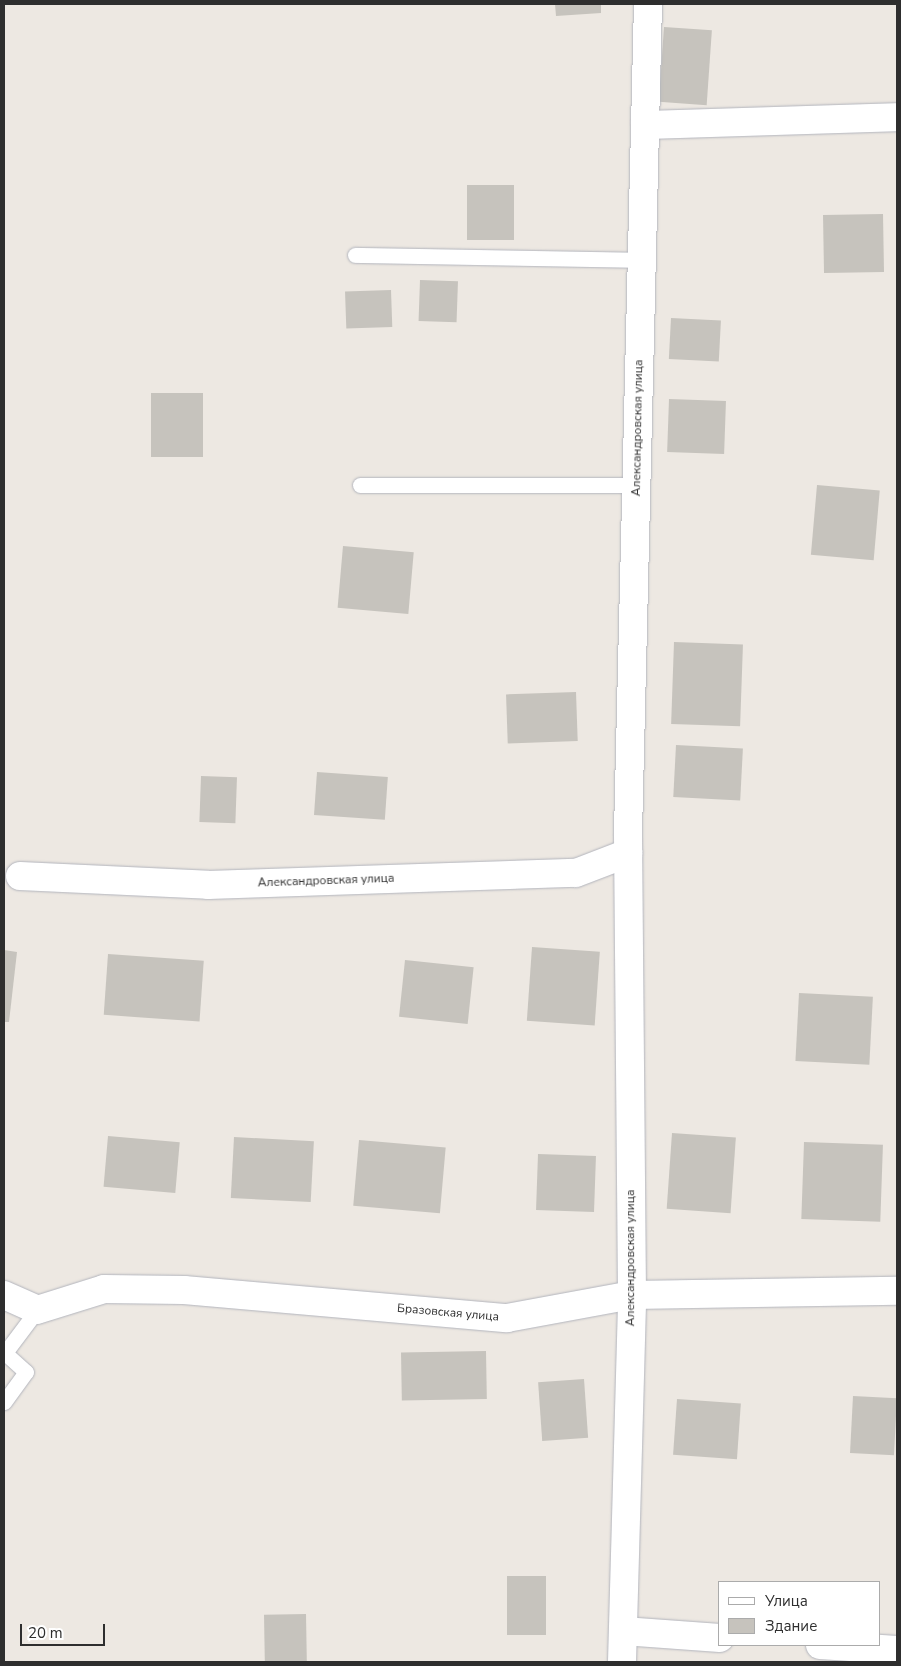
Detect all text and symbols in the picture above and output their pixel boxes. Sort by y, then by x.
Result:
street label: Александровская улица [630,360,646,496]
street label: Александровская улица [257,871,395,891]
street label: Александровская улица [624,1190,638,1326]
street label: Бразовская улица [396,1301,500,1325]
legend [718,1581,881,1646]
text: Улица [765,1591,808,1611]
scale bar [22,1614,108,1646]
text: Здание [765,1616,817,1636]
text: 20 m [28,1623,63,1643]

